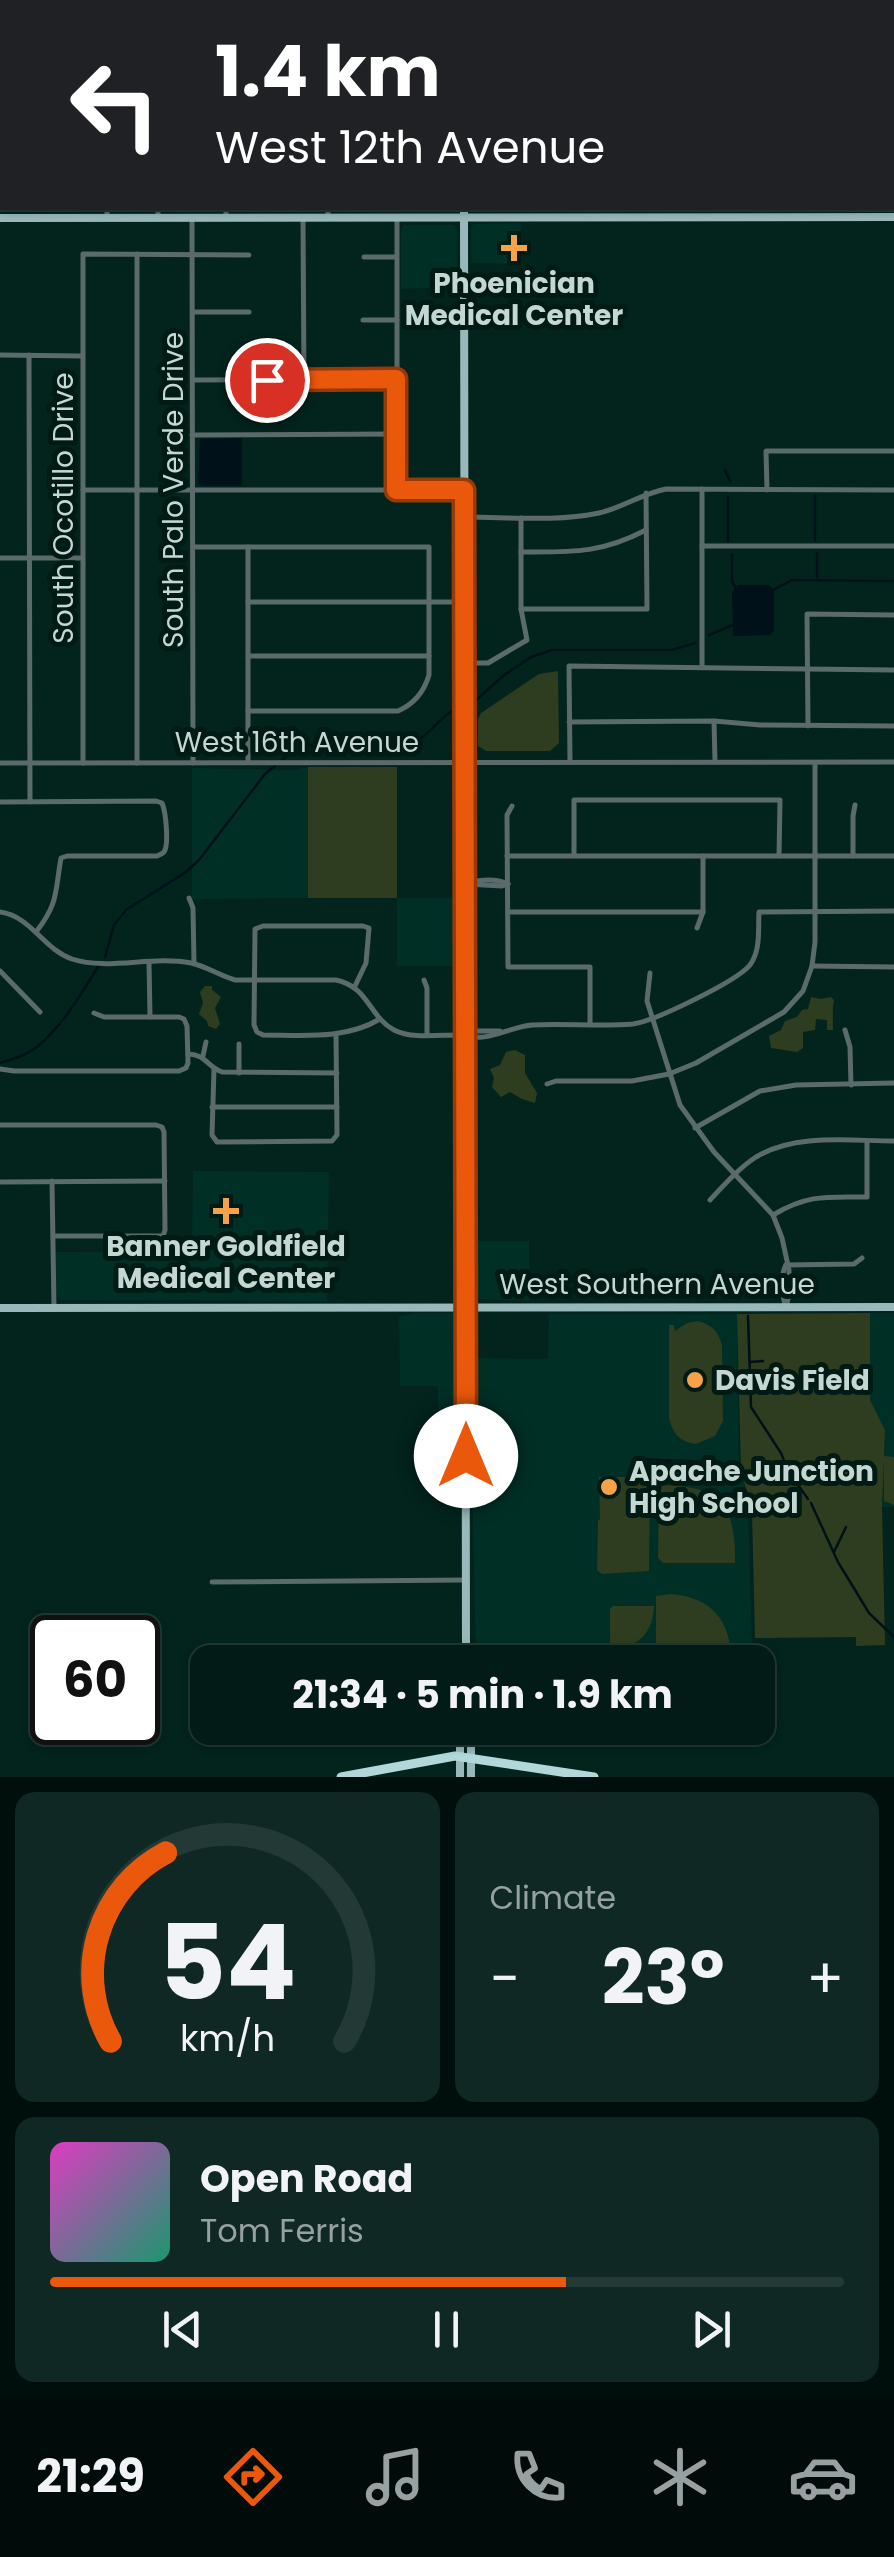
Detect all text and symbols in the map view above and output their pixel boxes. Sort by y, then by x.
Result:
text: 1.4 km [215,22,441,121]
icon: left [50,40,180,170]
text: West 12th Avenue [215,116,605,179]
marker: Phoenician Medical Center [501,235,527,261]
place label: Phoenician Medical Center [405,264,623,335]
street label: South Palo Verde Drive [154,332,193,648]
pin [225,338,310,423]
icon: arrive [240,353,295,408]
street label: South Ocotillo Drive [44,372,83,644]
street label: West 16th Avenue [175,723,419,762]
marker: Banner Goldfield Medical Center [213,1198,239,1224]
place label: Banner Goldfield Medical Center [106,1227,346,1298]
street label: West Southern Avenue [499,1265,815,1304]
place label: Davis Field [715,1361,870,1400]
marker: Davis Field [684,1369,706,1391]
position arrow [414,1404,518,1508]
place label: Apache Junction High School [629,1452,874,1523]
marker: Apache Junction High School [598,1476,620,1498]
speed limit sign: 60 [30,1615,160,1745]
text: 21:34 · 5 min · 1.9 km [292,1668,673,1721]
text: Climate [490,1875,616,1920]
text: 54 [158,1890,296,2035]
text: 23° [602,1925,725,2030]
text: − [490,1940,520,2017]
text: + [806,1940,844,2017]
text: km/h [180,2013,275,2064]
text: Open Road [200,2152,413,2205]
text: Tom Ferris [200,2208,364,2253]
icon: previous [155,2302,210,2357]
icon: pause [419,2302,474,2357]
icon: next [684,2302,739,2357]
icon: directions [218,2442,288,2512]
icon: music [360,2442,430,2512]
icon: phone [503,2442,573,2512]
icon: climate [645,2442,715,2512]
icon: car [788,2442,858,2512]
text: 21:29 [36,2445,145,2508]

